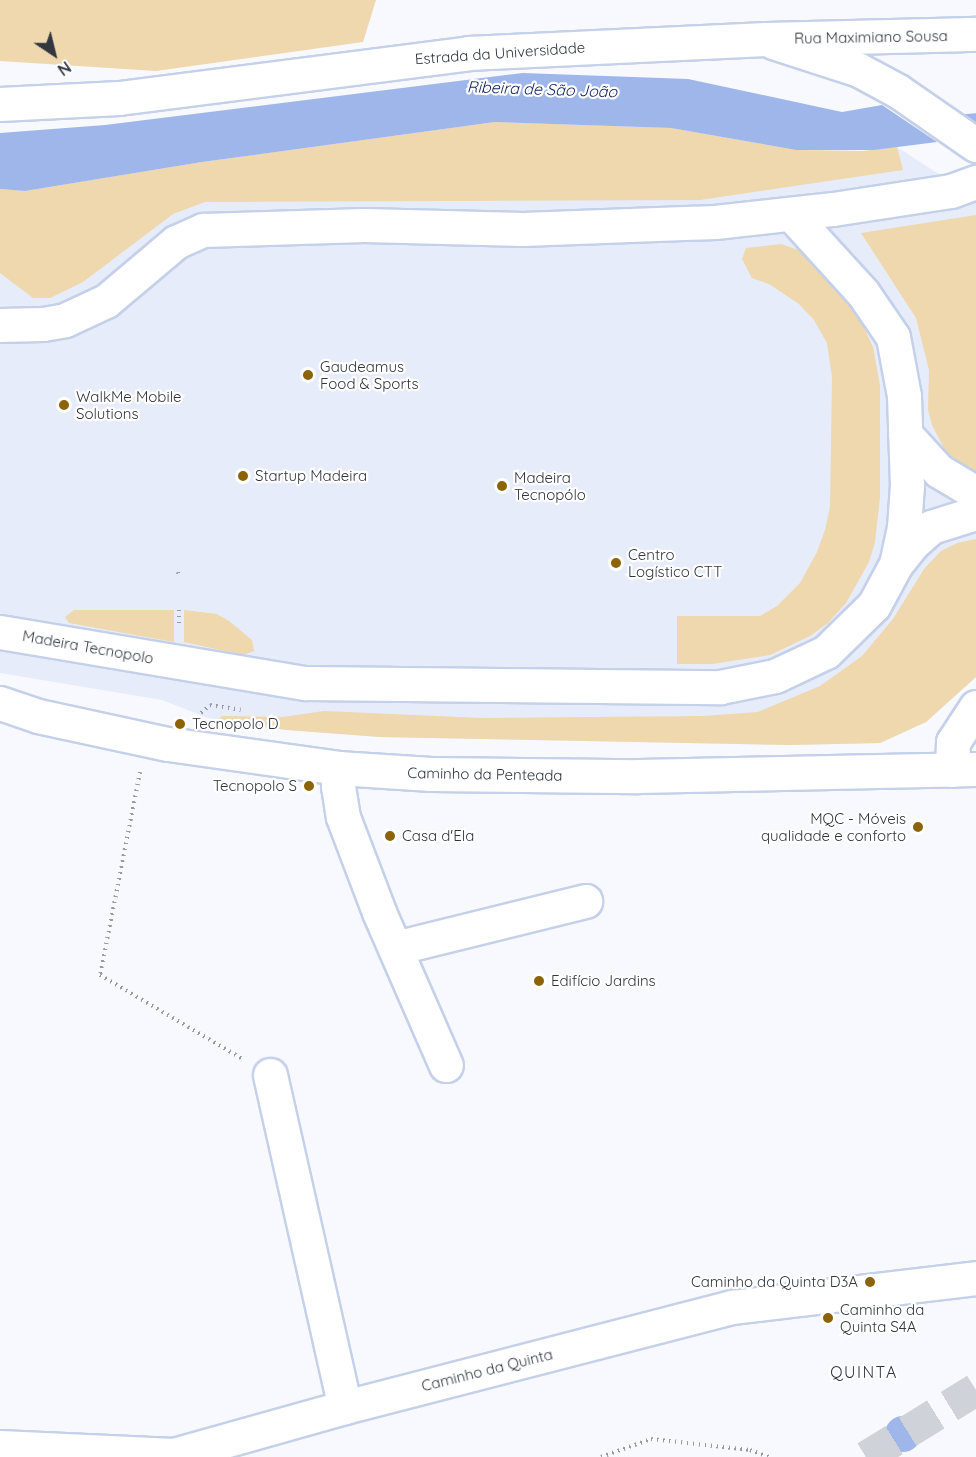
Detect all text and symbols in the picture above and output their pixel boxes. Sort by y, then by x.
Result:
north arrow [24,24,84,84]
street label: Rua Maximiano Sousa [794,27,948,47]
street label: Estrada da Universidade [414,38,586,68]
text: N [54,57,75,80]
water label: Ribeira de São João [467,77,617,101]
place label: Gaudeamus Food & Sports [320,357,419,392]
marker: Gaudeamus Food & Sports [301,368,315,382]
place label: WalkMe Mobile Solutions [76,387,181,422]
marker: WalkMe Mobile Solutions [57,398,71,412]
place label: Startup Madeira [255,467,367,485]
place label: Madeira Tecnopólo [514,468,586,503]
marker: Startup Madeira [236,469,250,483]
marker: Madeira Tecnopólo [495,479,509,493]
place label: Centro Logístico CTT [628,545,722,580]
marker: Centro Logístico CTT [609,556,623,570]
street label: Madeira Tecnopolo [21,627,155,667]
place label: Tecnopolo D [192,715,279,733]
marker: Tecnopolo D [173,717,187,731]
street label: Caminho da Penteada [407,764,563,784]
place label: Tecnopolo S [213,777,297,795]
marker: Tecnopolo S [302,779,316,793]
place label: MQC - Móveis qualidade e conforto [761,809,906,844]
marker: MQC - Móveis qualidade e conforto [911,820,925,834]
place label: Casa d'Ela [402,827,474,845]
marker: Casa d'Ela [383,829,397,843]
place label: Edifício Jardins [551,972,656,990]
marker: Edifício Jardins [532,974,546,988]
place label: Caminho da Quinta D3A [691,1273,858,1291]
marker: Caminho da Quinta D3A [863,1275,877,1289]
place label: Caminho da Quinta S4A [840,1300,924,1335]
marker: Caminho da Quinta S4A [821,1311,835,1325]
street label: Caminho da Quinta [420,1345,554,1395]
district label: QUINTA [830,1362,898,1382]

